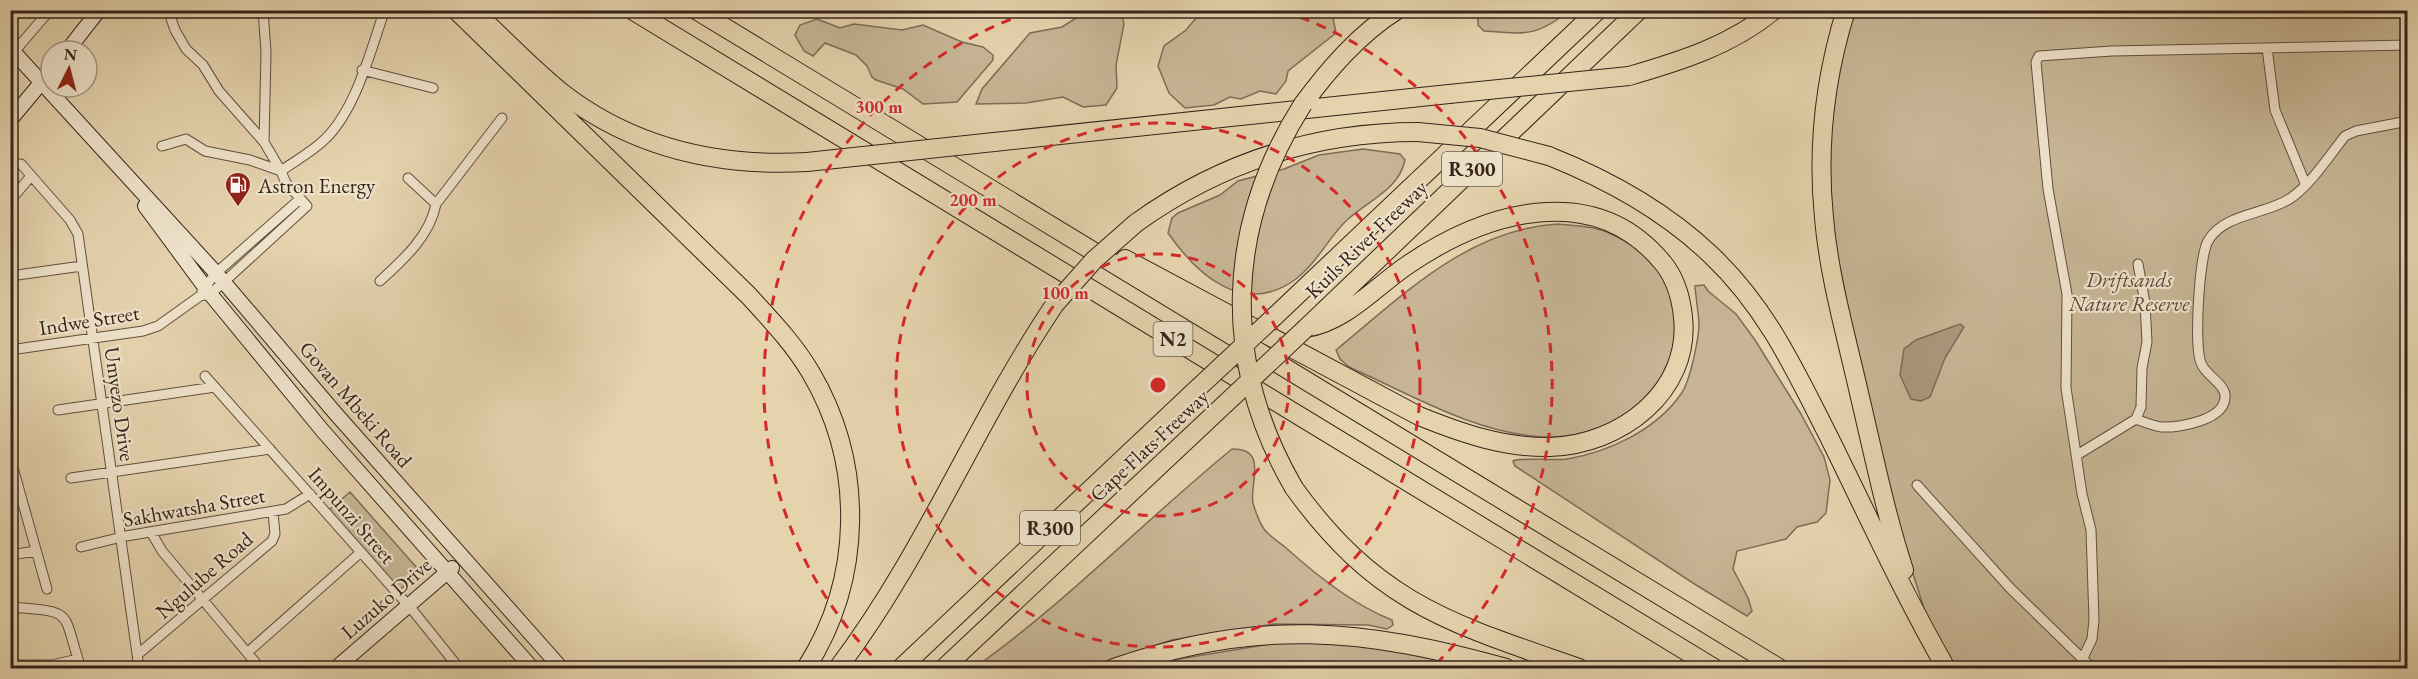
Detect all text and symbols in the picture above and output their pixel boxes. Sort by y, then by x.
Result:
north arrow [39,39,99,99]
text: N [63,43,78,66]
text: 300 m [855,95,903,118]
road number: R300 [1442,152,1502,186]
fuel station icon: Astron Energy [223,170,253,208]
place label: Astron Energy [257,172,376,199]
street label: Kuils River Freeway [1299,173,1434,304]
text: 200 m [949,188,997,211]
park label: Driftsands Nature Reserve [2068,266,2190,317]
text: 100 m [1041,281,1089,304]
street label: Indwe Street [37,299,142,341]
road number: N2 [1154,322,1192,356]
street label: Govan Mbeki Road [294,335,419,473]
street label: Umyezo Drive [99,345,141,463]
centre of rings [1148,375,1168,395]
street label: Cape Flats Freeway [1084,382,1215,507]
street label: Impunzi Street [302,461,402,569]
street label: Sakhwatsha Street [121,481,267,533]
road number: R300 [1020,511,1080,545]
street label: Ngulube Road [150,525,258,625]
street label: Luzuko Drive [335,551,437,645]

